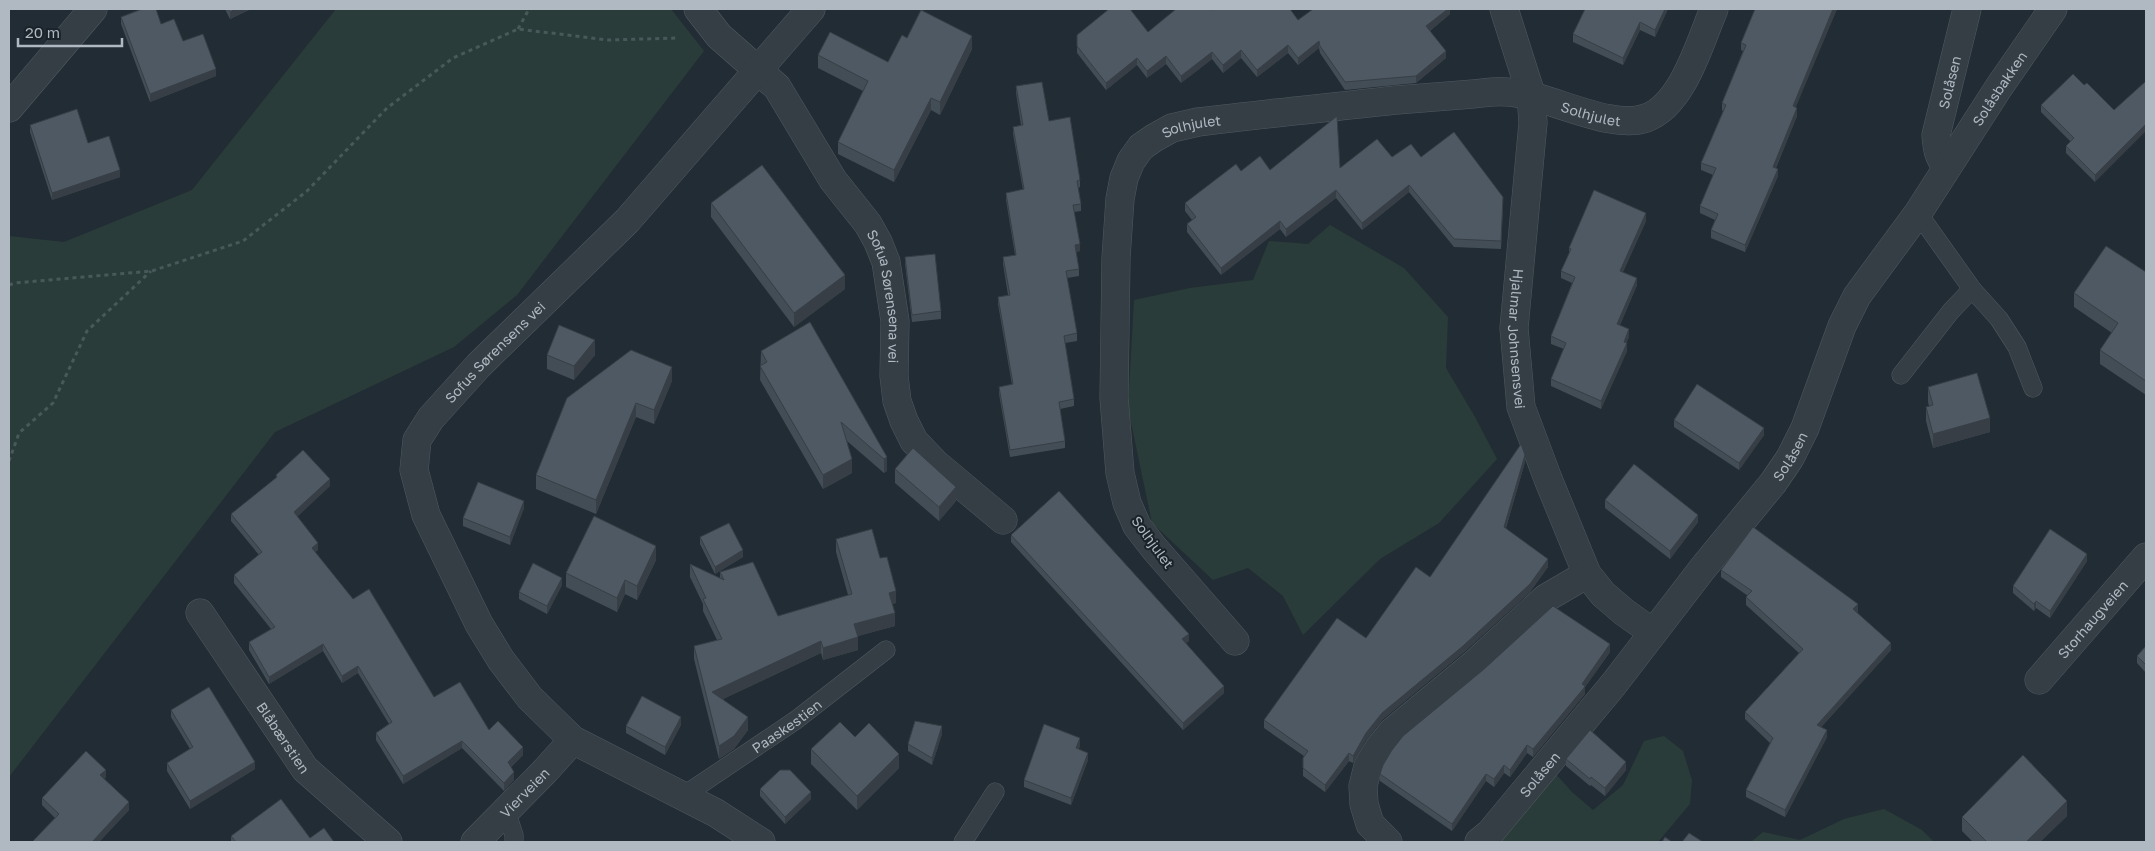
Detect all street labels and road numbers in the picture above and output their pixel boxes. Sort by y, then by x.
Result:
street label: Solåsbakken [1968,48,2030,129]
street label: Solåsen [1934,54,1964,110]
street label: Solhjulet [1559,97,1622,129]
street label: Solhjulet [1158,111,1222,141]
street label: Sofua Sørensena vei [864,226,904,363]
street label: Hjalmar Johnsensvei [1505,268,1530,410]
street label: Sofus Sørensens vei [441,297,548,406]
street label: Solåsen [1769,429,1810,484]
street label: Solhjulet [1128,512,1178,572]
street label: Storhaugveien [2054,576,2131,661]
street label: Paaskestien [748,695,825,756]
street label: Blåbærstien [254,698,314,776]
street label: Solåsen [1515,748,1563,800]
street label: Vierveien [496,764,552,821]

